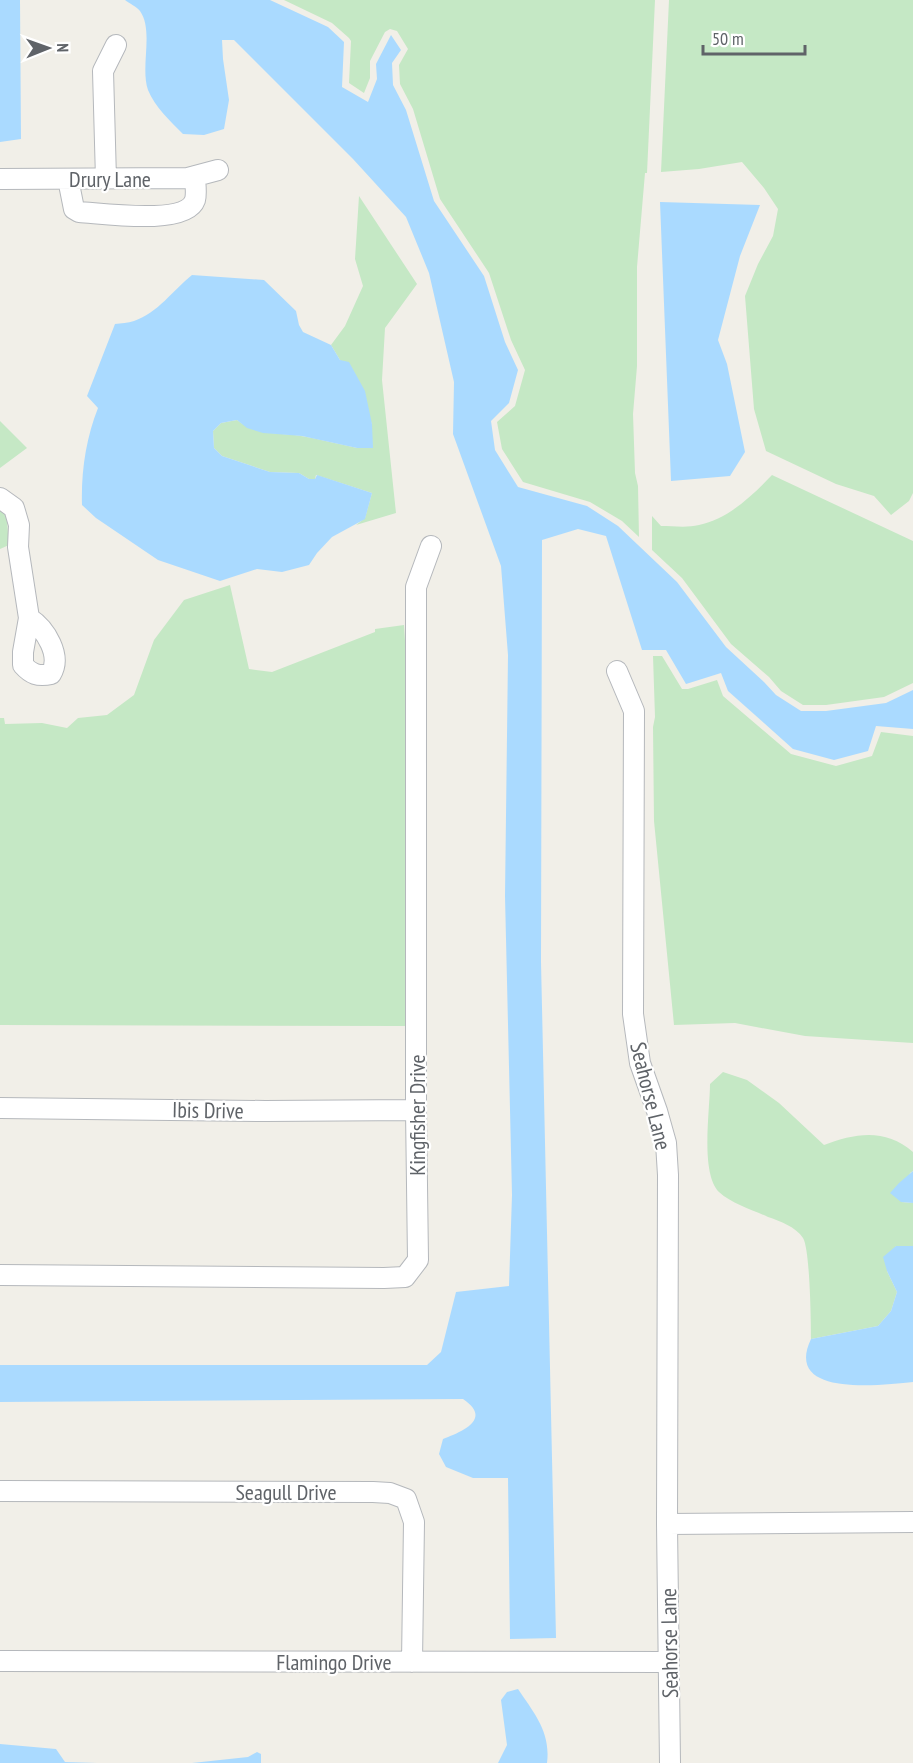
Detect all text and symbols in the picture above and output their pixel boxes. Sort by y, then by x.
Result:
north arrow [18,18,78,78]
scale bar [703,18,805,56]
text: 50 m [712,27,744,50]
text: N [53,43,73,52]
street label: Drury Lane [69,165,151,193]
street label: Seahorse Lane [624,1039,678,1153]
street label: Kingfisher Drive [403,1054,431,1176]
street label: Ibis Drive [172,1095,244,1125]
street label: Seagull Drive [235,1478,337,1506]
street label: Seahorse Lane [654,1588,684,1698]
street label: Flamingo Drive [276,1648,392,1676]

